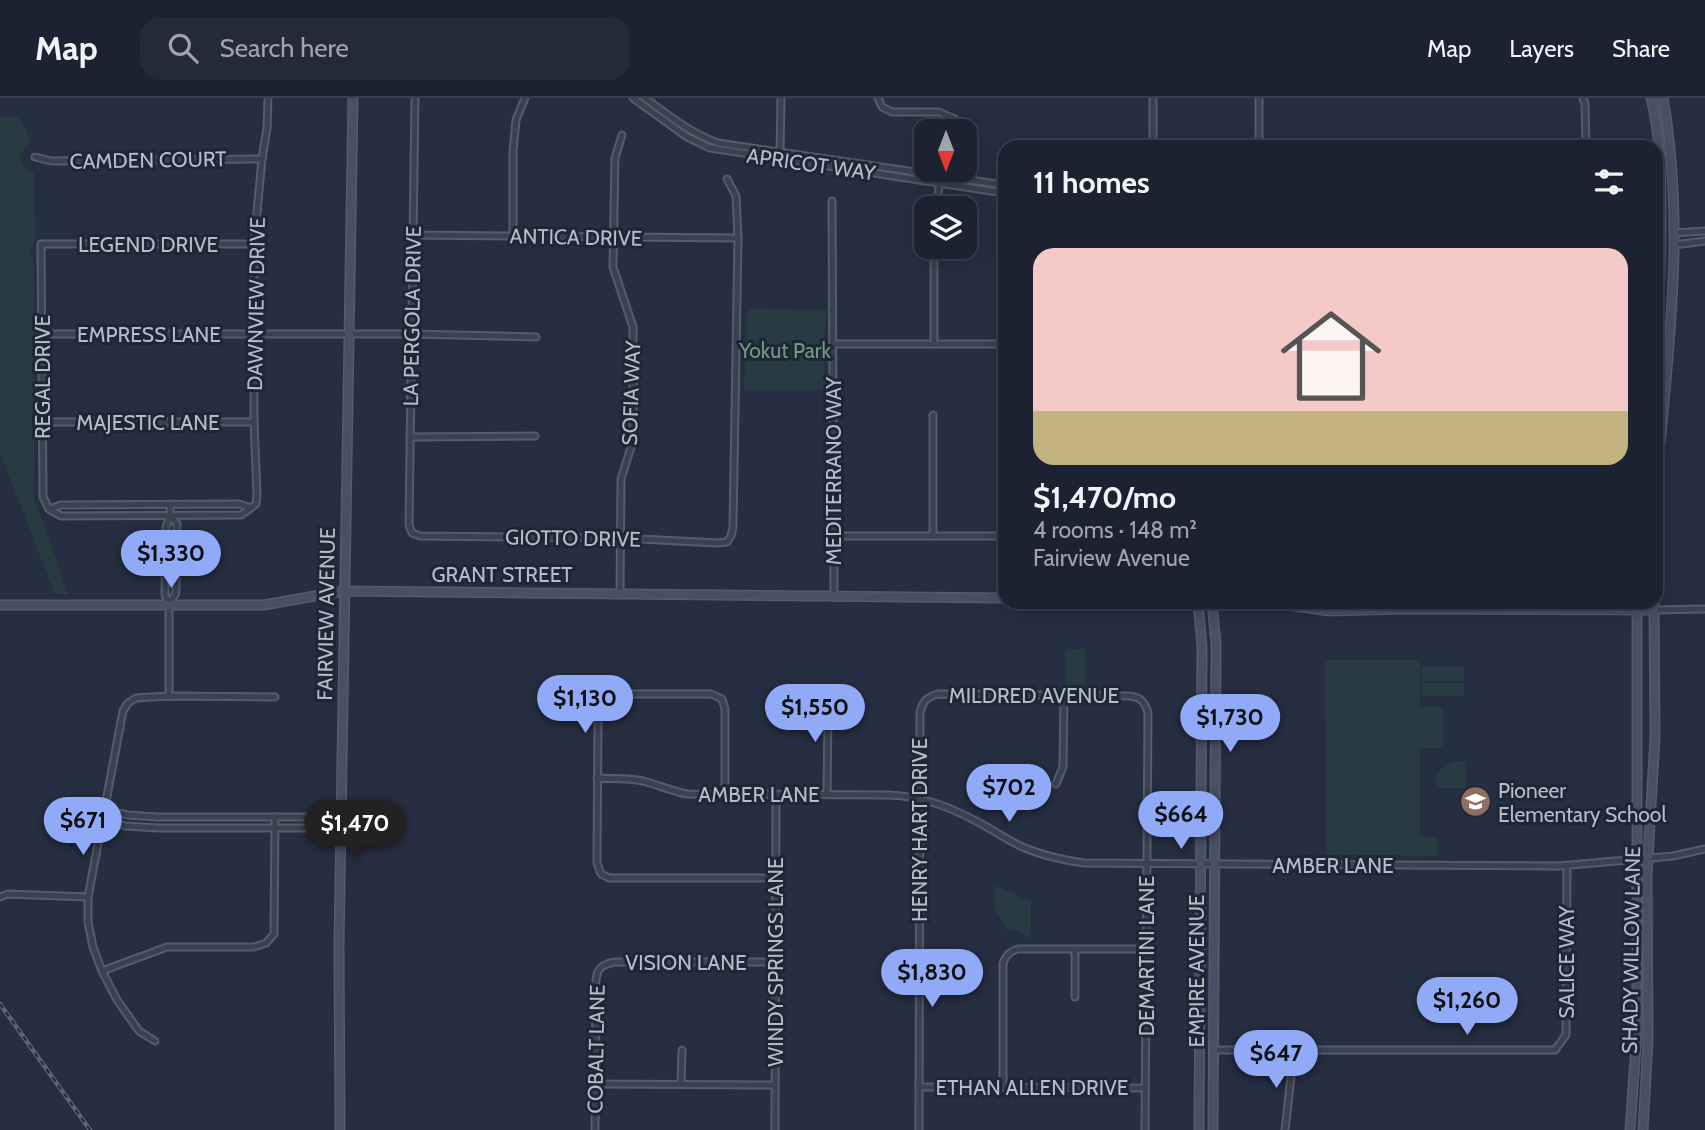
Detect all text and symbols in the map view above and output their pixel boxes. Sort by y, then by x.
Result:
search box [140,17,630,80]
text: Map [35,28,98,68]
icon: search [164,29,202,67]
text: Search here [220,32,349,64]
text: Map [1427,34,1471,63]
text: Layers [1509,34,1574,63]
text: Share [1612,34,1670,63]
north arrow [914,119,976,182]
map controls [914,119,977,259]
street label: APRICOT WAY [745,143,878,186]
street label: CAMDEN COURT [69,146,227,174]
icon: filters [1590,163,1628,201]
text: 11 homes [1033,164,1150,201]
button: layers [914,196,977,259]
street label: DAWNVIEW DRIVE [242,217,270,391]
street label: ANTICA DRIVE [509,223,643,251]
street label: LA PERGOLA DRIVE [398,225,426,407]
street label: LEGEND DRIVE [78,232,218,257]
icon: home [1268,293,1394,419]
street label: REGAL DRIVE [30,315,55,439]
street label: EMPRESS LANE [77,322,221,347]
park label: Yokut Park [738,338,831,363]
street label: SOFIA WAY [617,339,645,446]
street label: MEDITERRANO WAY [821,376,846,565]
street label: MAJESTIC LANE [76,410,220,435]
text: $1,470/mo [1033,479,1176,516]
text: 4 rooms · 148 m² [1033,516,1197,544]
street label: GIOTTO DRIVE [505,524,641,552]
street label: FAIRVIEW AVENUE [312,527,340,701]
pin: $1,330 [114,531,228,590]
text: $1,330 [137,539,205,567]
text: Fairview Avenue [1033,544,1190,572]
street label: GRANT STREET [432,562,573,587]
pin: $1,130 [528,676,642,735]
street label: MILDRED AVENUE [949,683,1119,708]
text: $1,130 [553,684,617,712]
pin: $1,550 [758,684,872,744]
text: $1,550 [781,693,849,721]
pin: $1,730 [1173,694,1287,754]
text: $1,730 [1196,703,1264,731]
street label: HENRY HART DRIVE [907,738,932,922]
pin: $702 [968,764,1050,824]
text: $702 [982,773,1036,801]
place label: Pioneer Elementary School [1498,778,1666,827]
street label: AMBER LANE [698,782,820,807]
school or university icon: Pioneer Elementary School [1458,785,1492,819]
pin: $664 [1140,792,1222,851]
pin: $671 [42,798,124,857]
pin: $1,470 [298,800,412,860]
text: $664 [1154,800,1208,828]
text: $671 [60,806,106,834]
text: $1,470 [320,809,390,837]
street label: SHADY WILLOW LANE [1617,846,1645,1054]
street label: AMBER LANE [1272,853,1394,878]
street label: WINDY SPRINGS LANE [763,857,788,1067]
street label: DEMARTINI LANE [1134,876,1159,1036]
street label: EMPIRE AVENUE [1184,895,1209,1047]
street label: SALICE WAY [1554,904,1579,1018]
street label: VISION LANE [625,950,747,975]
pin: $1,830 [875,950,989,1009]
text: $1,830 [897,958,967,986]
pin: $1,260 [1410,978,1524,1037]
street label: COBALT LANE [582,984,610,1114]
text: $1,260 [1433,986,1501,1014]
pin: $647 [1235,1030,1317,1090]
text: $647 [1250,1039,1302,1067]
street label: ETHAN ALLEN DRIVE [936,1075,1128,1100]

